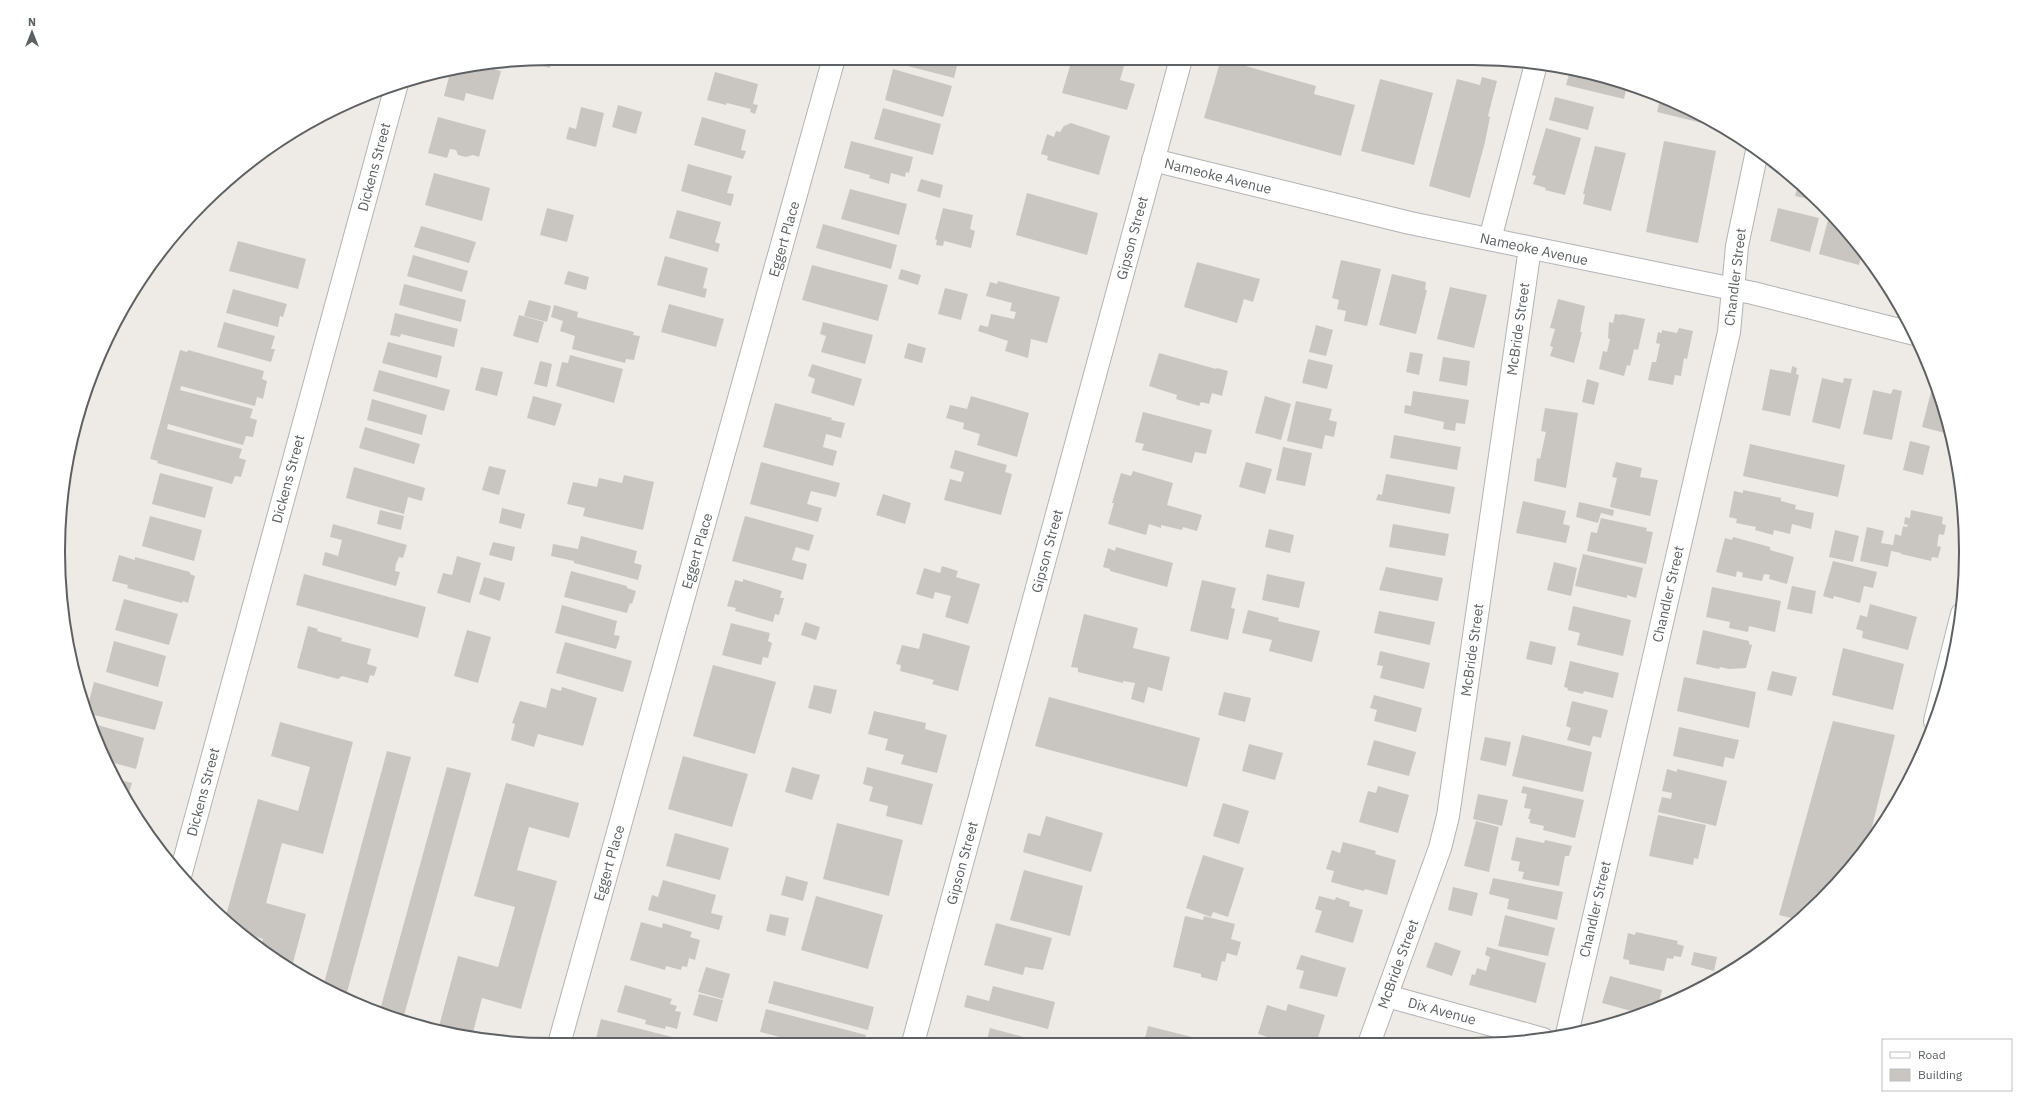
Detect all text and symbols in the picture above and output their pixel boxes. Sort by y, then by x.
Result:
north arrow [12,12,52,52]
text: N [28,15,36,29]
street label: Dickens Street [353,121,395,213]
street label: Nameoke Avenue [1162,154,1274,198]
street label: Gipson Street [1112,194,1152,282]
street label: Eggert Place [765,199,804,279]
street label: Chandler Street [1720,227,1750,327]
street label: Nameoke Avenue [1478,229,1590,269]
street label: McBride Street [1503,281,1533,377]
street label: Dickens Street [267,433,309,525]
street label: Gipson Street [1027,507,1067,595]
street label: Eggert Place [678,511,717,591]
street label: Chandler Street [1648,544,1688,644]
street label: McBride Street [1457,602,1487,698]
street label: Dickens Street [182,746,224,838]
street label: Gipson Street [942,819,982,907]
street label: Eggert Place [590,823,629,903]
street label: Chandler Street [1575,859,1615,959]
street label: McBride Street [1374,917,1423,1011]
street label: Dix Avenue [1406,993,1478,1029]
legend [1882,1039,2012,1091]
text: Road [1918,1047,1946,1062]
text: Building [1918,1067,1963,1082]

